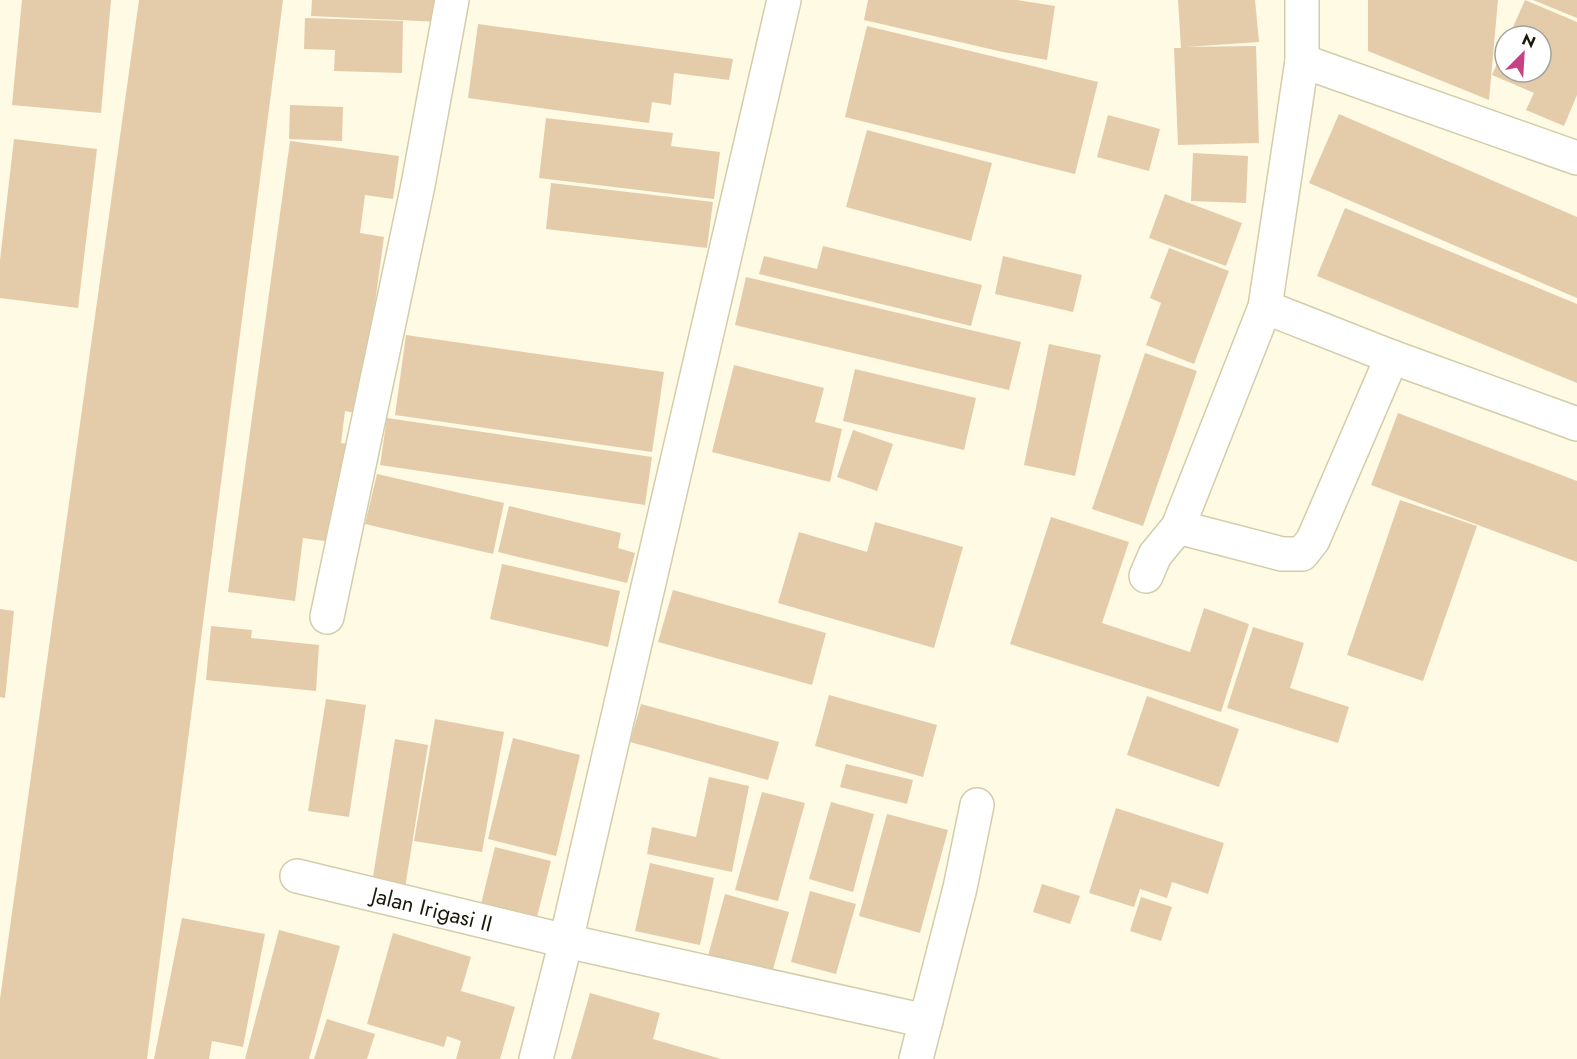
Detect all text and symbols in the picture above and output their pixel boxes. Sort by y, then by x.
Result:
north arrow [1493,24,1553,84]
text: N [1518,28,1539,54]
street label: Jalan Irigasi II [365,878,496,939]

